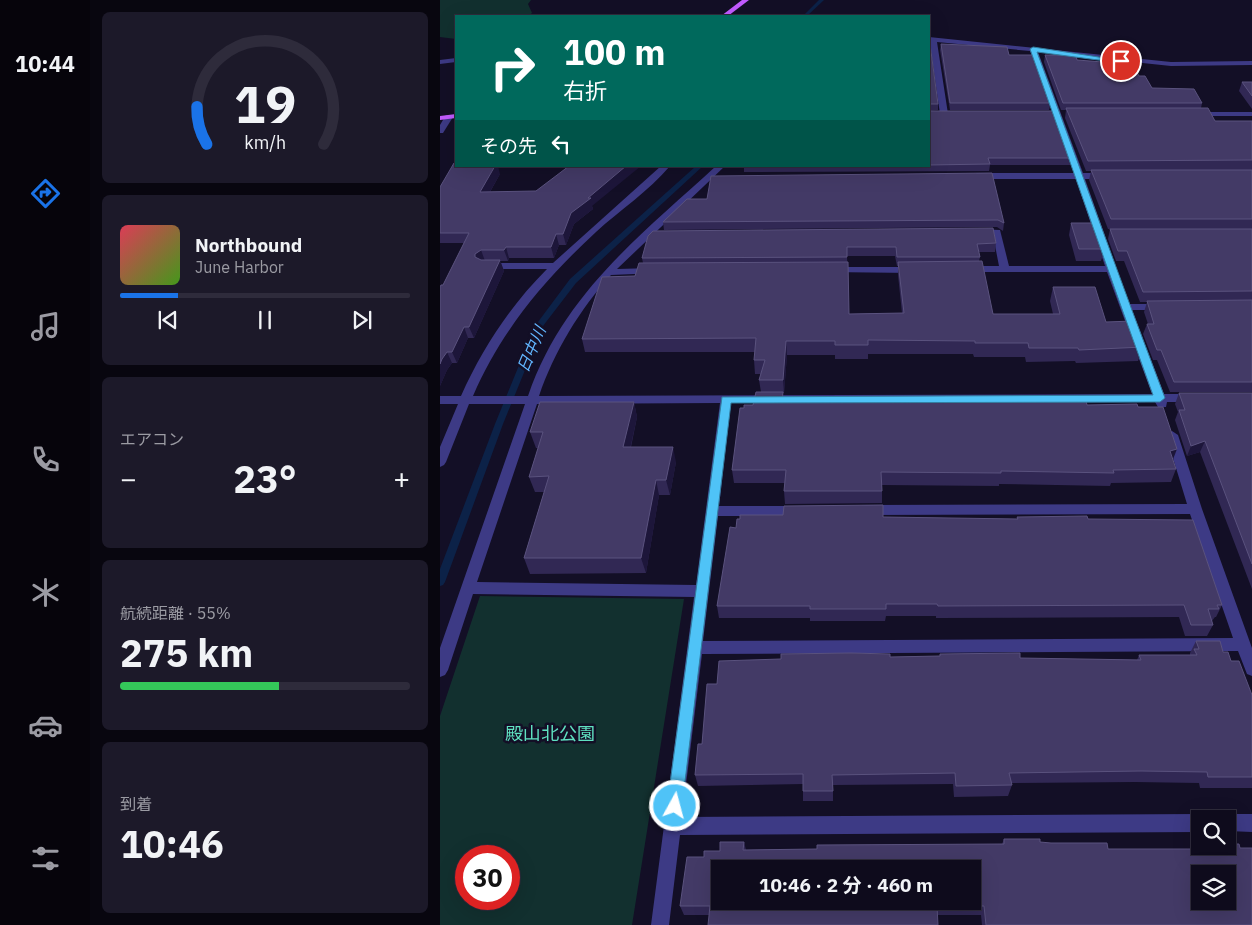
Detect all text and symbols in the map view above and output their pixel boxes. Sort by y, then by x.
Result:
text: 100 m [563,29,666,75]
icon: right [480,35,545,100]
pin [1100,40,1142,82]
icon: arrive [1107,47,1135,75]
text: 10:44 [15,49,75,78]
text: 19 [234,70,296,137]
text: 右折 [563,76,607,105]
icon: left [547,130,575,158]
text: km/h [244,131,286,154]
text: その先 [480,134,537,158]
icon: directions [28,176,63,211]
text: Northbound [195,233,302,257]
text: June Harbor [195,257,284,277]
icon: previous [154,306,182,334]
icon: pause [251,306,279,334]
icon: next [348,306,376,334]
icon: music [28,309,63,344]
water label: 日中川 [512,321,550,375]
text: エアコン [120,429,184,449]
icon: phone [28,442,63,477]
text: 23° [233,454,297,503]
text: − [120,460,137,497]
text: + [393,460,410,497]
icon: climate [28,575,63,610]
text: 航続距離 · 55% [120,603,231,623]
text: 275 km [120,628,253,677]
icon: car [28,708,63,743]
park label: 殿山北公園 [505,722,595,745]
position arrow [648,779,700,831]
text: 到着 [120,794,152,814]
map controls [1191,810,1236,910]
button: search [1191,810,1236,855]
text: 10:46 [120,819,224,868]
icon: filters [28,841,63,876]
speed limit sign: 30 [455,845,520,910]
button: layers [1191,865,1236,910]
text: 10:46 · 2 分 · 460 m [759,873,933,897]

